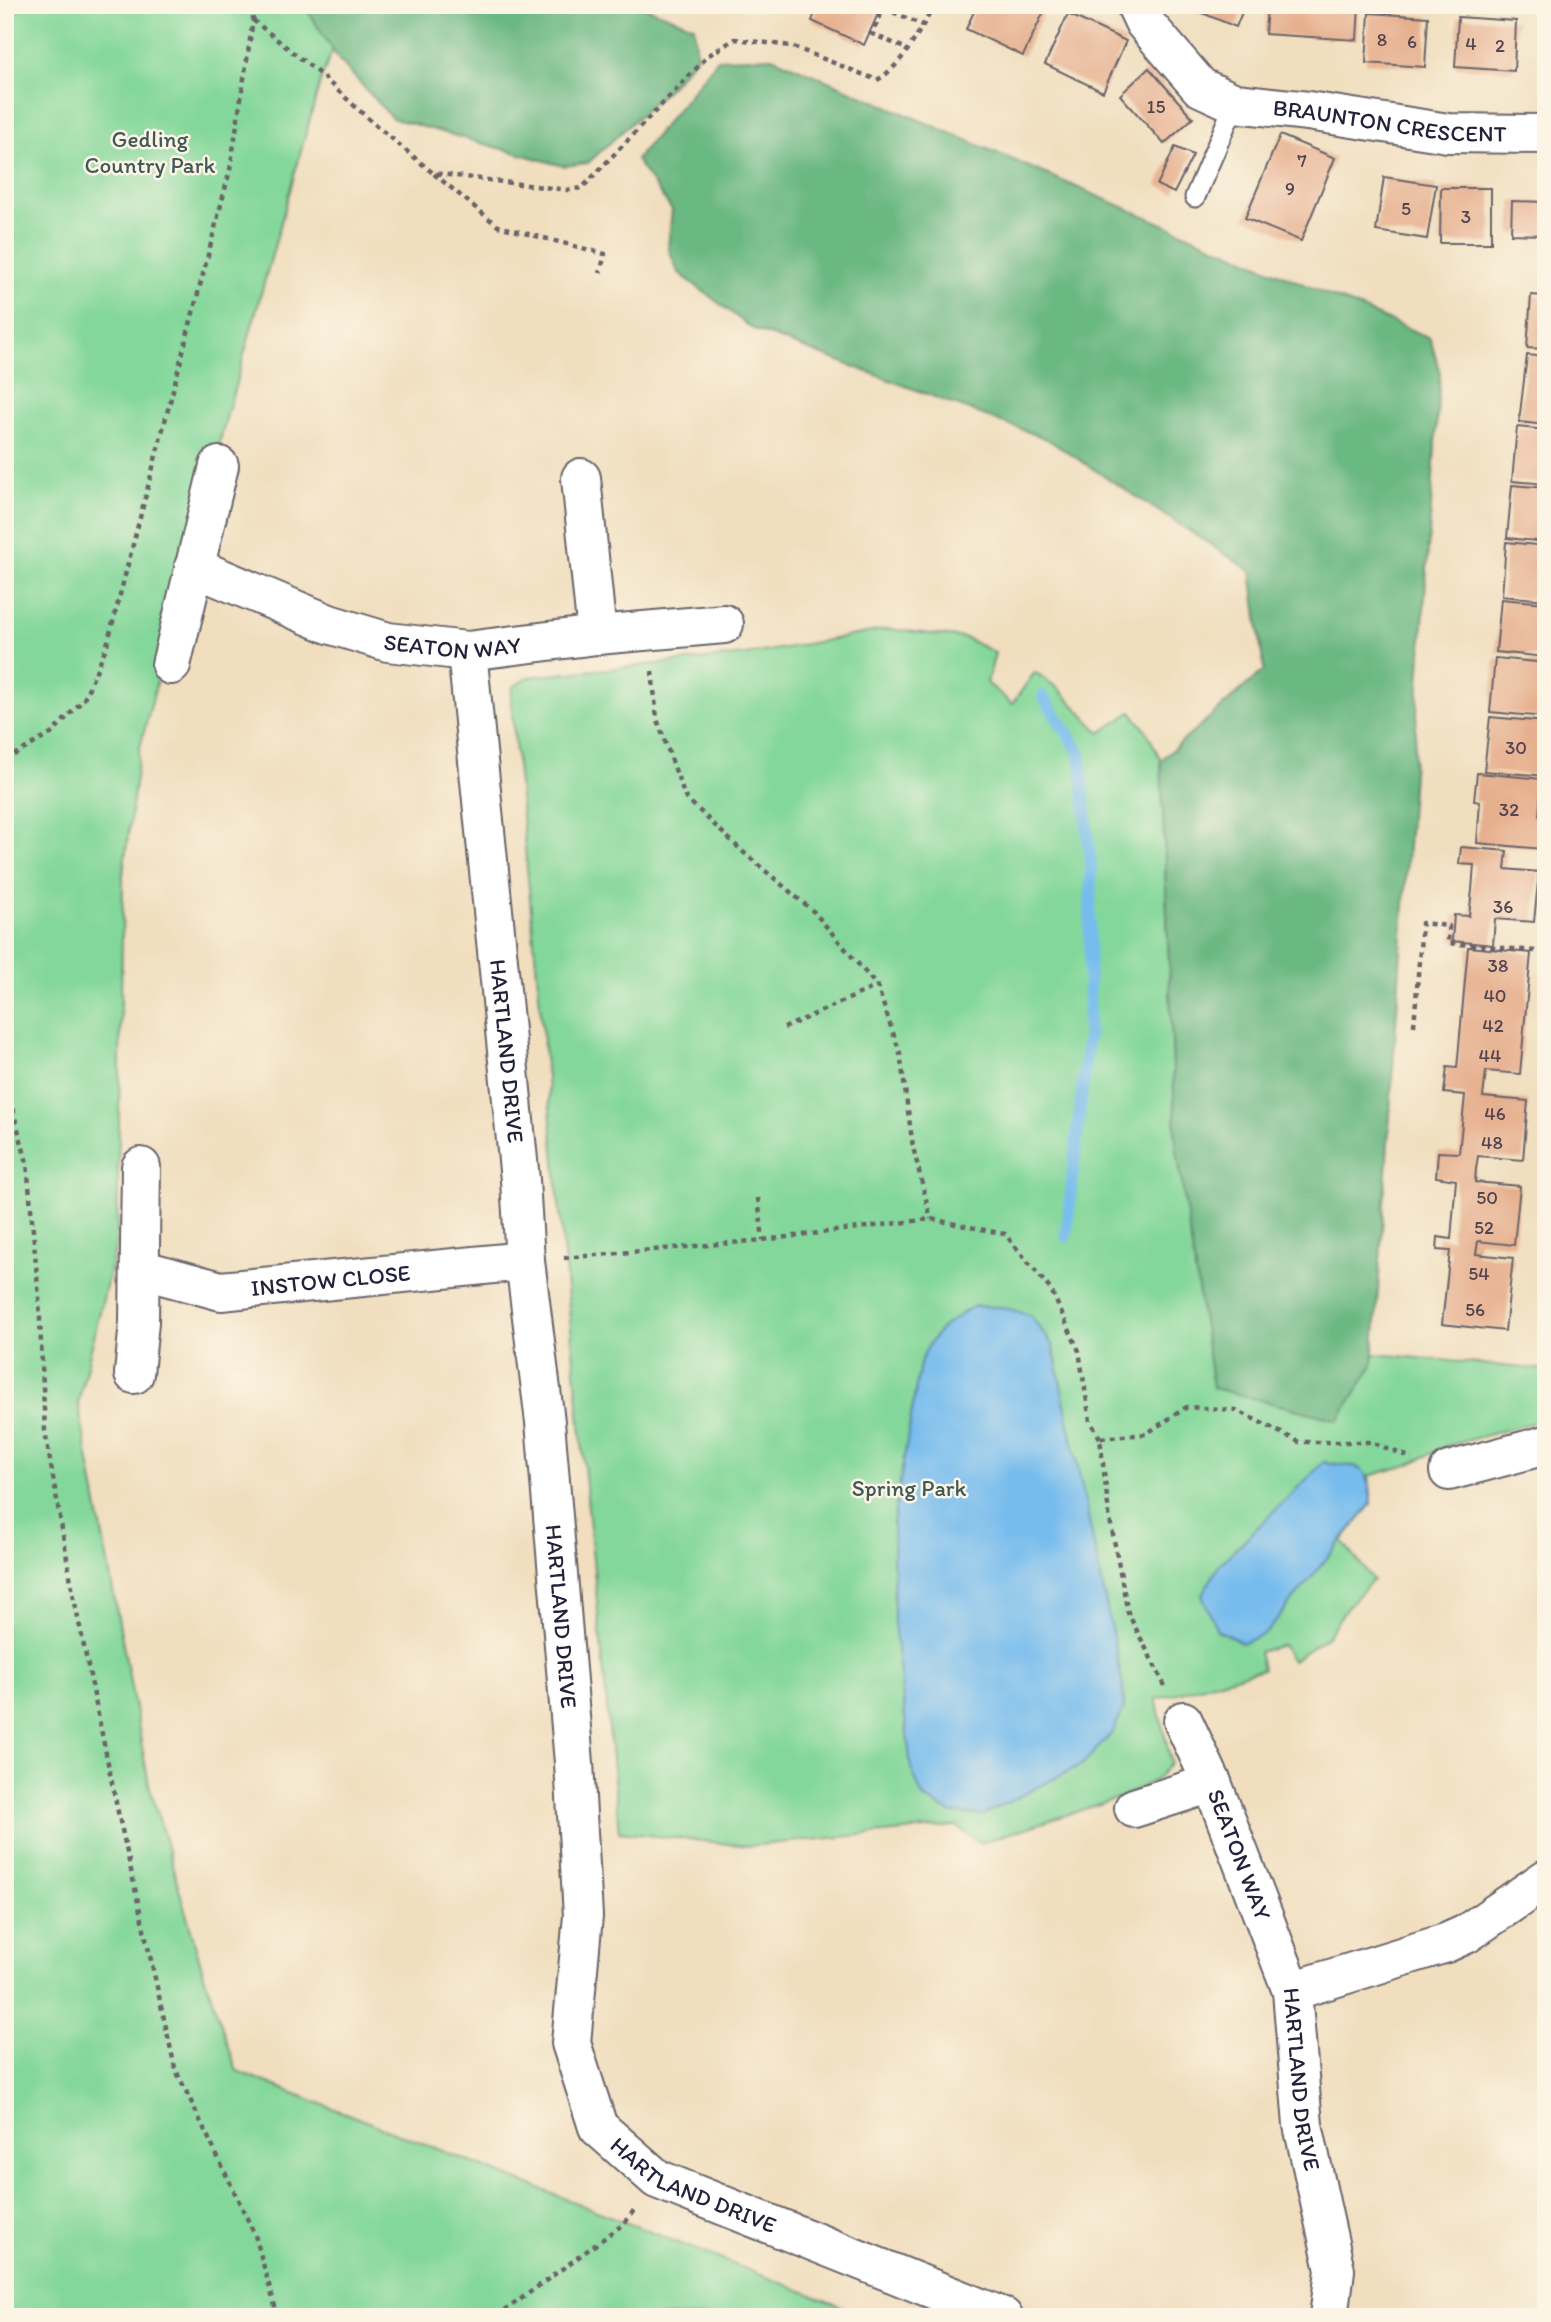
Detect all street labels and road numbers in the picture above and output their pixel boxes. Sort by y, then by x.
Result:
street label: BRAUNTON CRESCENT [1272,93,1507,148]
street label: SEATON WAY [382,628,522,665]
street label: HARTLAND DRIVE [484,958,530,1144]
street label: INSTOW CLOSE [249,1258,412,1302]
street label: HARTLAND DRIVE [540,1523,583,1709]
street label: SEATON WAY [1202,1785,1277,1924]
street label: HARTLAND DRIVE [1278,1986,1327,2173]
street label: HARTLAND DRIVE [605,2131,780,2239]

